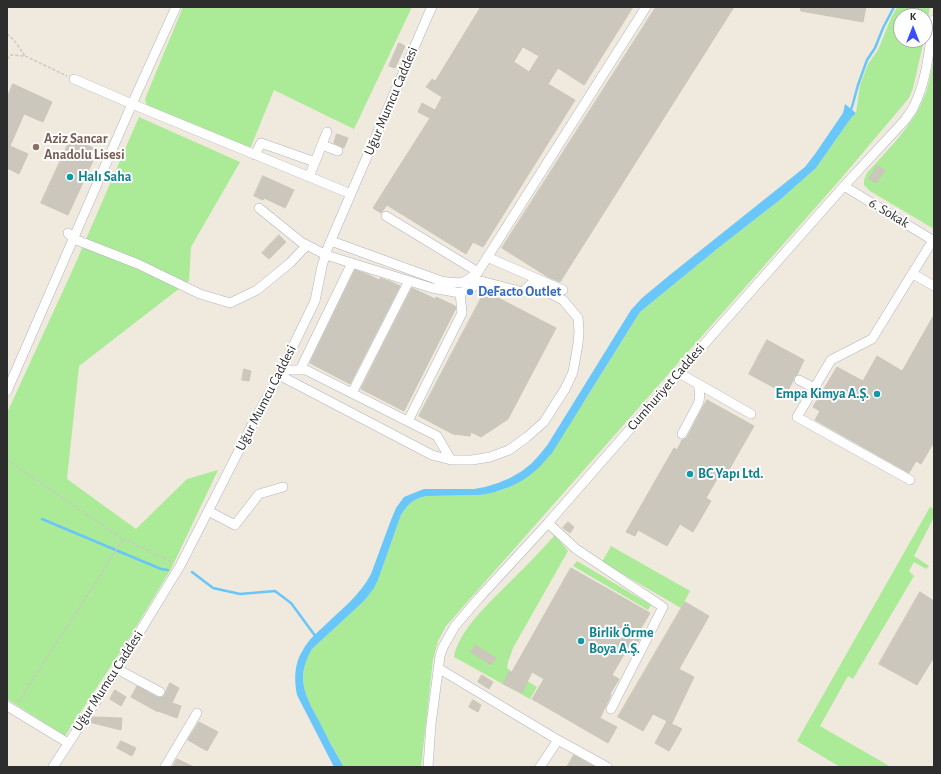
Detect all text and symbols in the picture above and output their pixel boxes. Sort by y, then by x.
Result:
north arrow [893,8,933,48]
text: K [910,11,916,22]
street label: Uğur Mumcu Caddesi [361,44,421,158]
place label: Aziz Sancar Anadolu Lisesi [44,131,125,164]
marker: Aziz Sancar Anadolu Lisesi [31,142,41,152]
place label: Halı Saha [78,169,131,185]
marker: Halı Saha [65,172,75,182]
street label: 6. Sokak [866,194,912,232]
place label: DeFacto Outlet [478,284,561,300]
marker: DeFacto Outlet [465,287,475,297]
street label: Cumhuriyet Caddesi [624,340,708,434]
street label: Uğur Mumcu Caddesi [232,342,300,454]
place label: Empa Kimya A.Ş. [776,386,869,402]
marker: Empa Kimya A.Ş. [872,389,882,399]
place label: BC Yapı Ltd. [698,466,763,482]
marker: BC Yapı Ltd. [685,469,695,479]
place label: Birlik Örme Boya A.Ş. [589,625,654,658]
street label: Uğur Mumcu Caddesi [69,628,147,734]
marker: Birlik Örme Boya A.Ş. [576,636,586,646]

